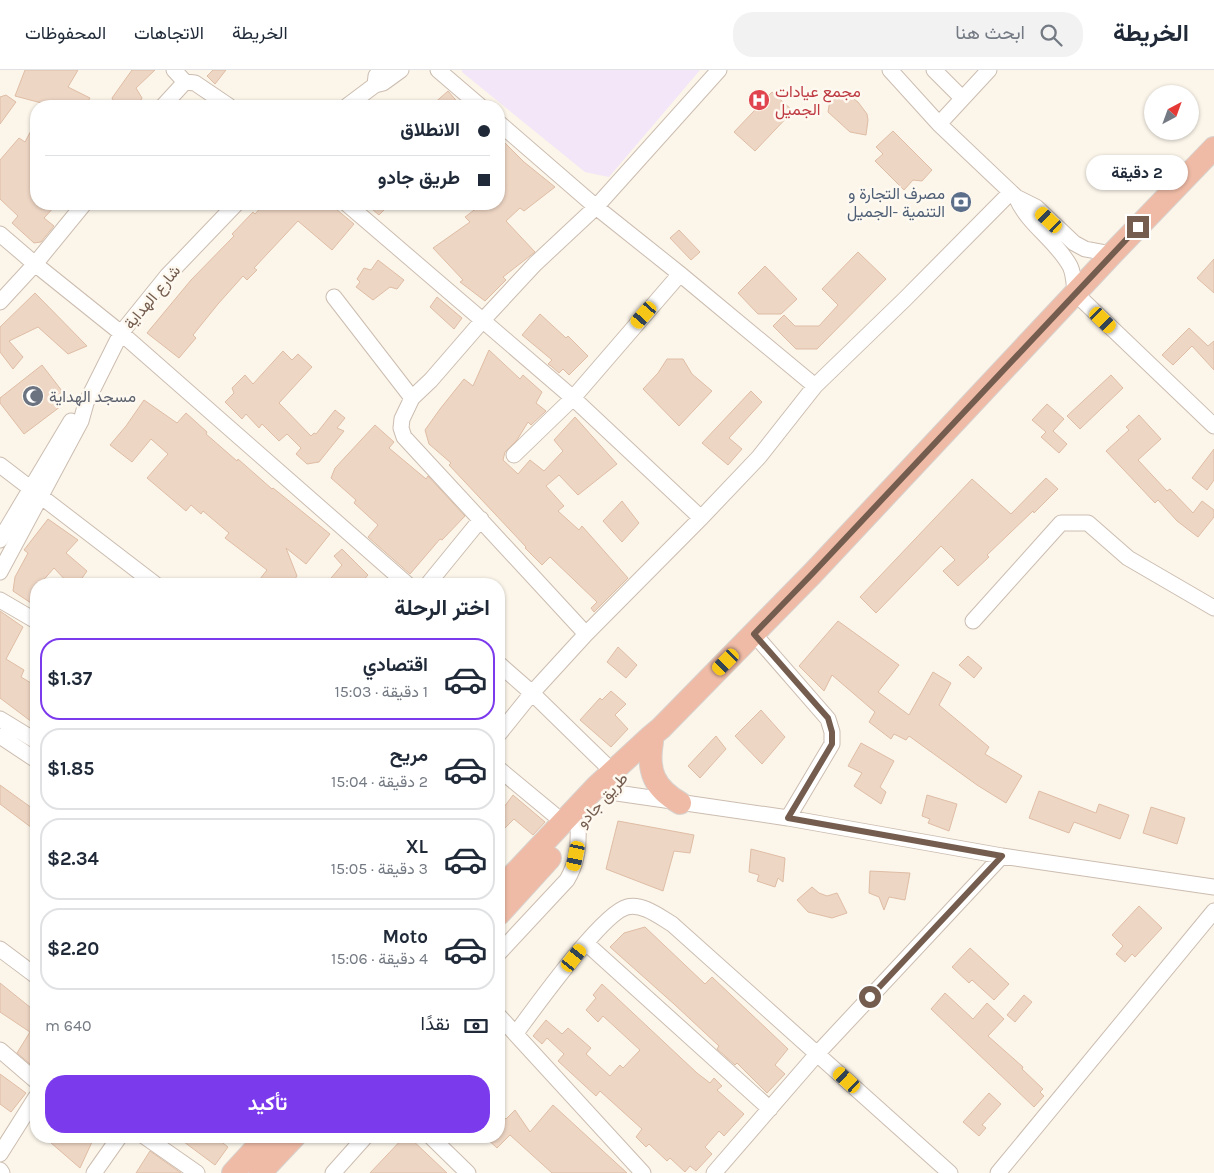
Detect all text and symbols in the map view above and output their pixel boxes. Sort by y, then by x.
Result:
search box [733,12,1083,57]
text: الخريطة [1113,19,1189,47]
icon: search [1037,21,1065,49]
text: المحفوظات [25,22,106,44]
text: الاتجاهات [134,22,204,44]
text: الخريطة [232,22,288,44]
text: ابحث هنا [955,22,1025,44]
place label: مجمع عيادات الجميل [775,82,861,120]
north arrow [1144,85,1199,140]
map controls [1144,85,1199,140]
hospital icon: مجمع عيادات الجميل [747,88,771,112]
text: الانطلاق [400,119,460,141]
callout: 2 دقيقة [1087,154,1189,190]
text: 2 دقيقة [1111,163,1163,182]
text: طريق جادو [378,167,460,189]
place label: مصرف التجارة و التنمية -الجميل [847,184,945,222]
bank icon: مصرف التجارة و التنمية -الجميل [949,190,973,214]
car [1032,204,1065,236]
route end [1127,216,1149,238]
street label: شارع الهداية [120,261,186,334]
car [628,299,659,331]
car [1087,304,1119,336]
mosque icon: مسجد الهداية [21,384,45,408]
place label: مسجد الهداية [49,387,136,407]
text: اختر الرحلة [394,595,490,621]
car [710,646,741,678]
text: اقتصادي [363,654,428,676]
icon: car [443,657,488,702]
text: $1.37 [47,668,92,690]
text: 1 دقيقة · 15:03 [334,682,428,701]
text: مريح [390,744,428,766]
icon: car [443,747,488,792]
text: $1.85 [47,758,94,780]
street label: طريق جادو [572,769,632,832]
text: 2 دقيقة · 15:04 [331,772,428,791]
text: XL [406,836,428,858]
icon: car [443,837,488,882]
car [565,840,586,872]
text: $2.34 [47,848,99,870]
text: 3 دقيقة · 15:05 [331,859,428,878]
text: Moto [382,926,428,948]
icon: car [443,927,488,972]
text: $2.20 [47,938,99,960]
car [558,942,589,974]
text: 4 دقيقة · 15:06 [331,949,428,968]
route start [859,986,881,1008]
icon: cash [462,1012,490,1040]
text: نقدًا [421,1013,450,1035]
text: 640 m [45,1016,91,1035]
car [830,1064,863,1096]
button: تأكيد [45,1075,490,1133]

